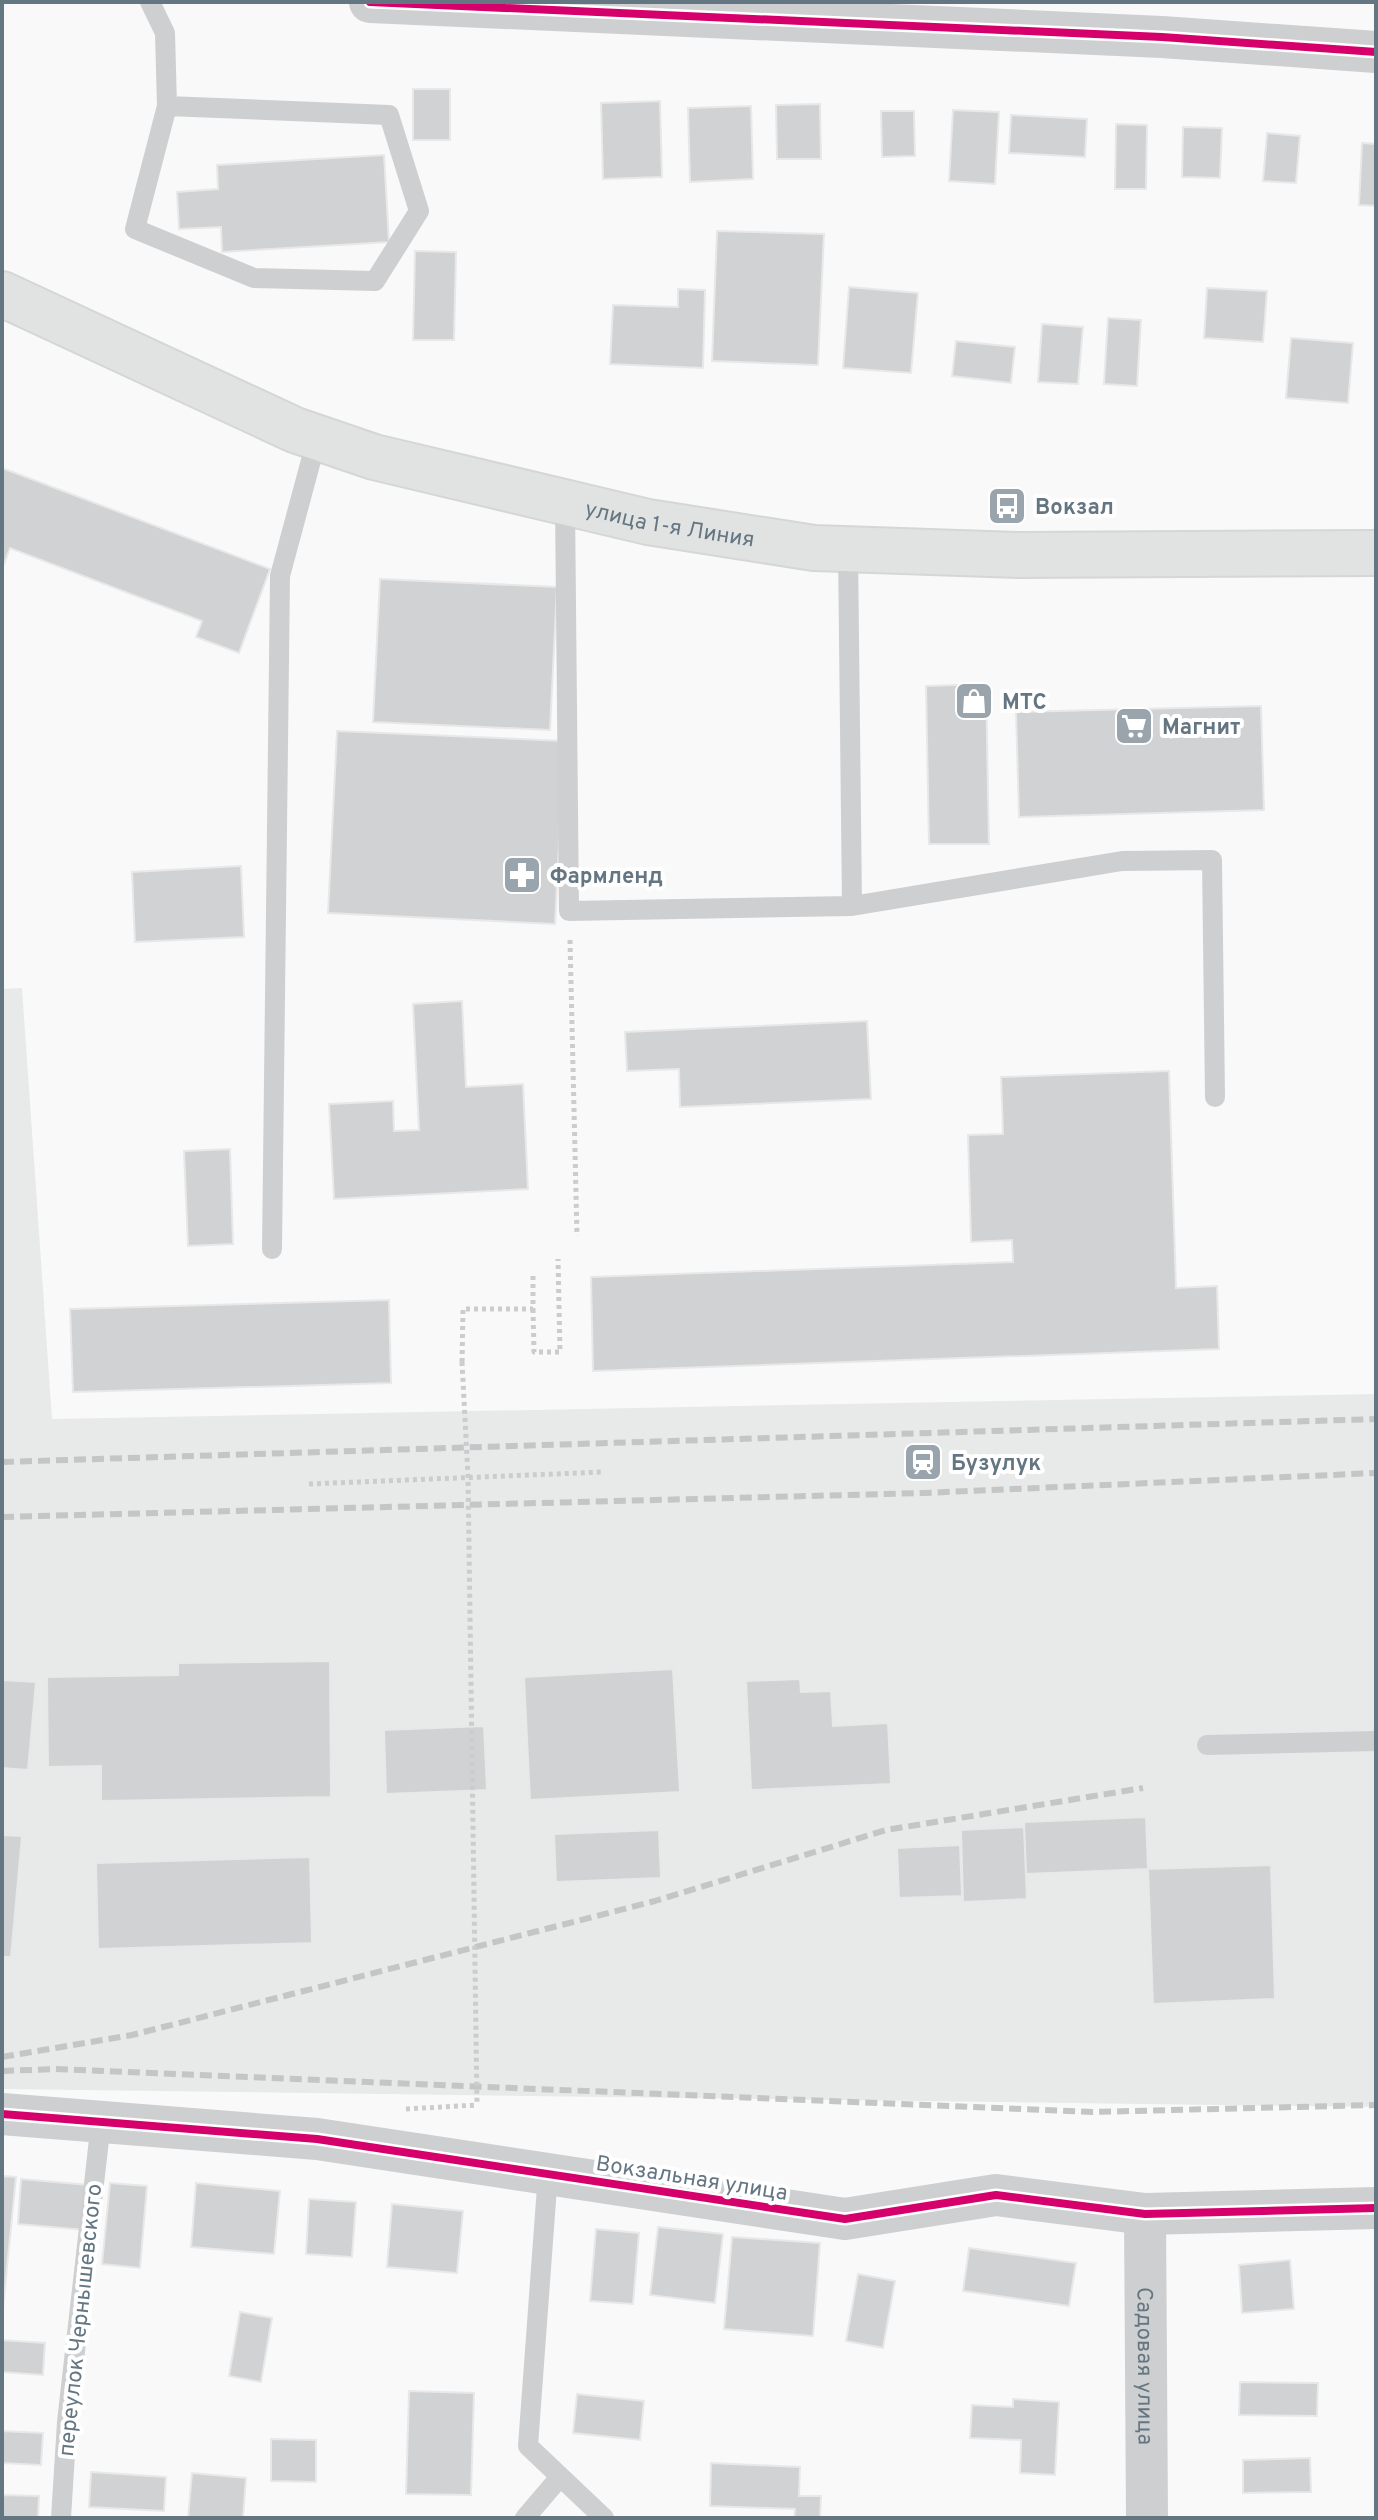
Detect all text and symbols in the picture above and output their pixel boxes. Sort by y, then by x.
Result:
bus stop icon: Вокзал [986,485,1028,527]
place label: Вокзал [1035,495,1114,522]
street label: улица 1-я Линия [582,496,756,555]
shop icon: МТС [953,680,995,722]
place label: МТС [1002,690,1047,717]
supermarket icon: Магнит [1113,705,1155,747]
place label: Магнит [1162,715,1240,742]
pharmacy icon: Фармленд [501,854,543,896]
place label: Фармленд [550,864,663,891]
station icon: Бузулук [902,1441,944,1483]
place label: Бузулук [951,1451,1041,1478]
street label: Вокзальная улица [594,2151,789,2208]
street label: переулок Чернышевского [54,2183,109,2458]
street label: Садовая улица [1129,2287,1158,2445]

